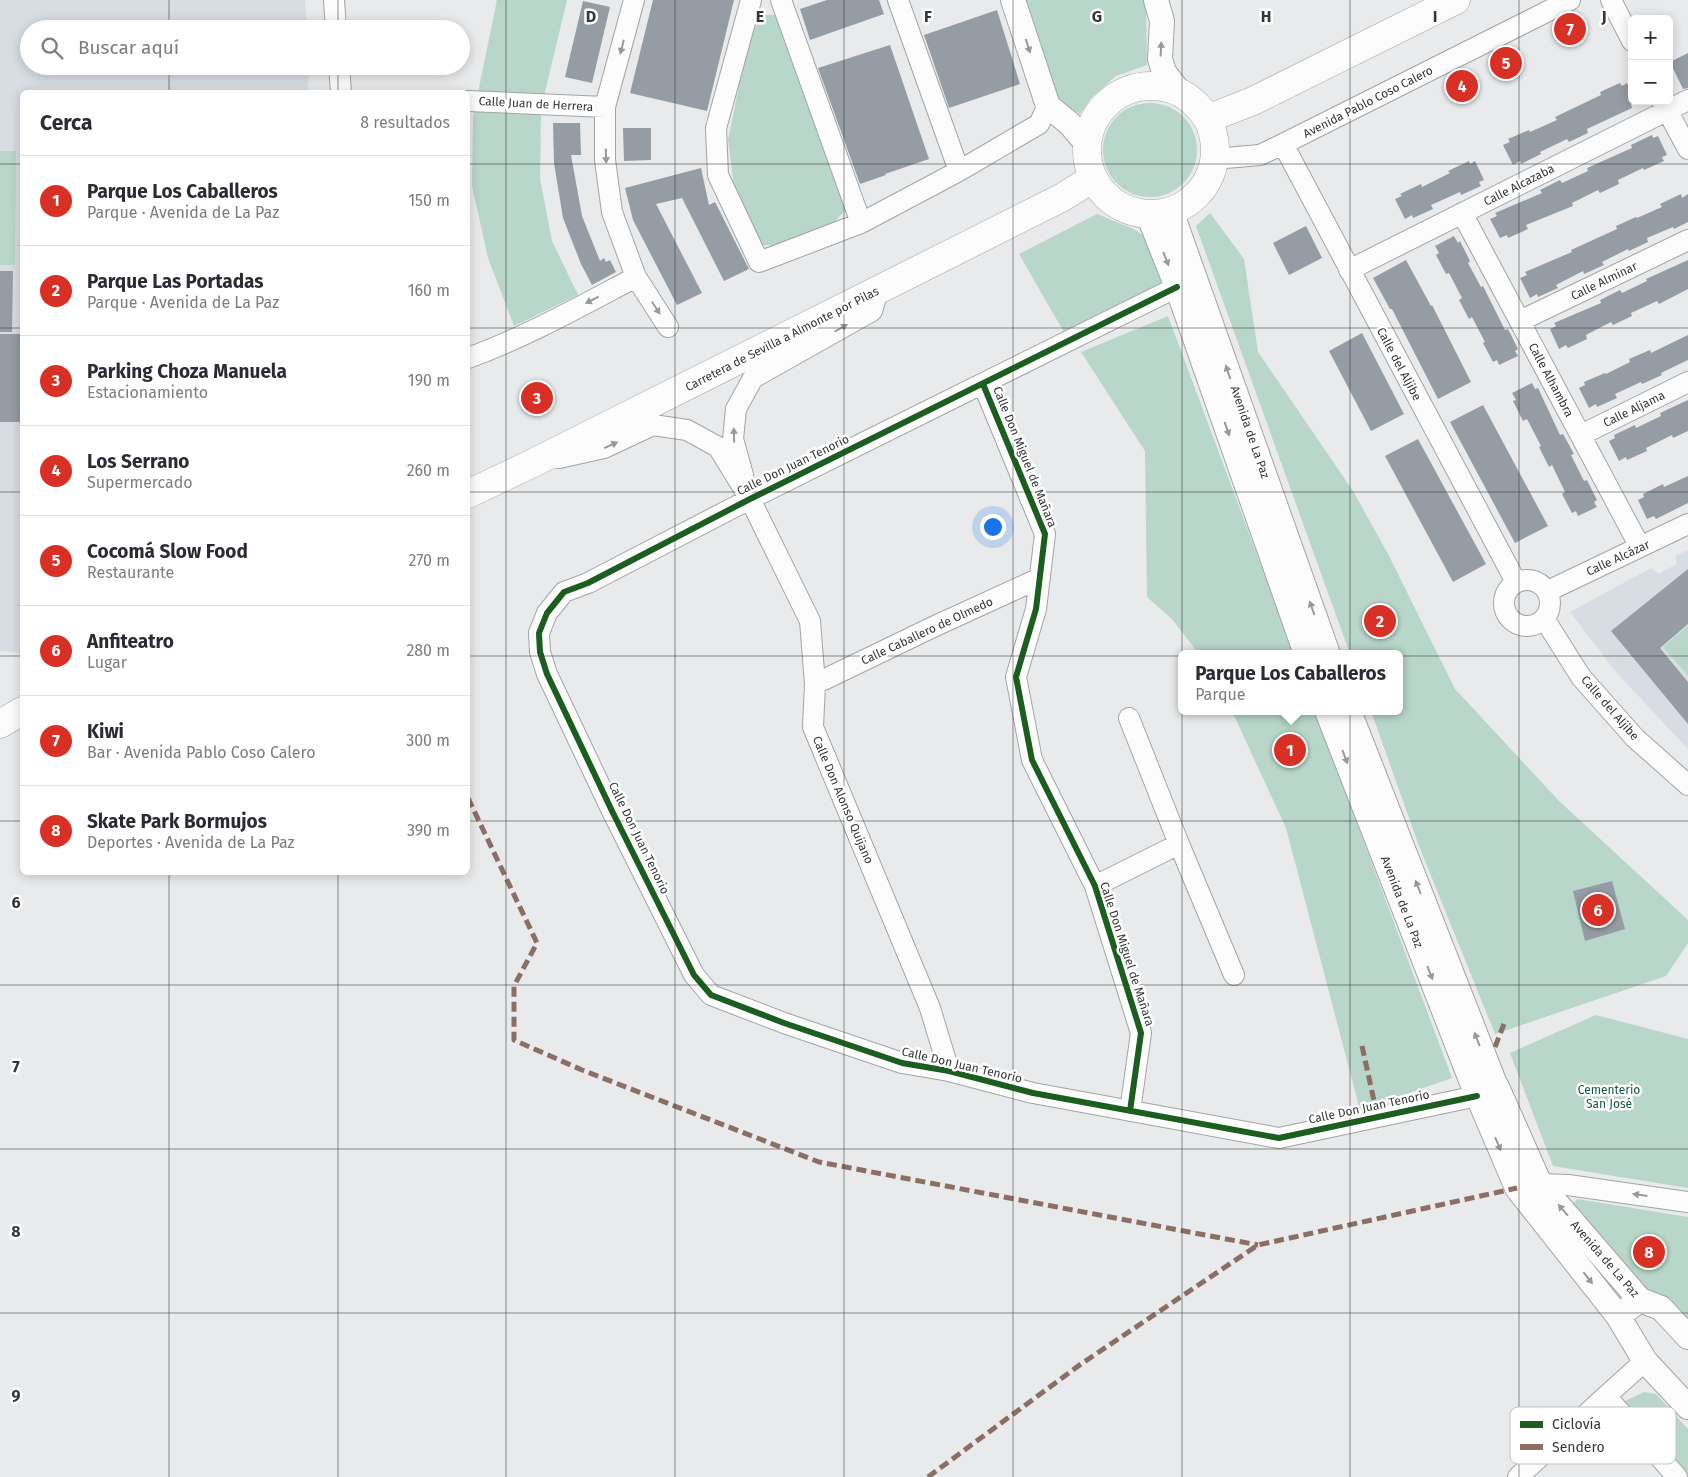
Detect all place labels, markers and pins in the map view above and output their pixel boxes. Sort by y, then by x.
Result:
pin: 7 [1554,10,1586,48]
pin: 5 [1490,44,1522,82]
pin: 4 [1446,67,1478,105]
pin: 3 [521,379,553,417]
pin: 2 [1364,602,1396,640]
pin: 1 [1274,731,1306,769]
pin: 6 [1582,891,1614,929]
pin: 8 [1633,1233,1665,1271]

